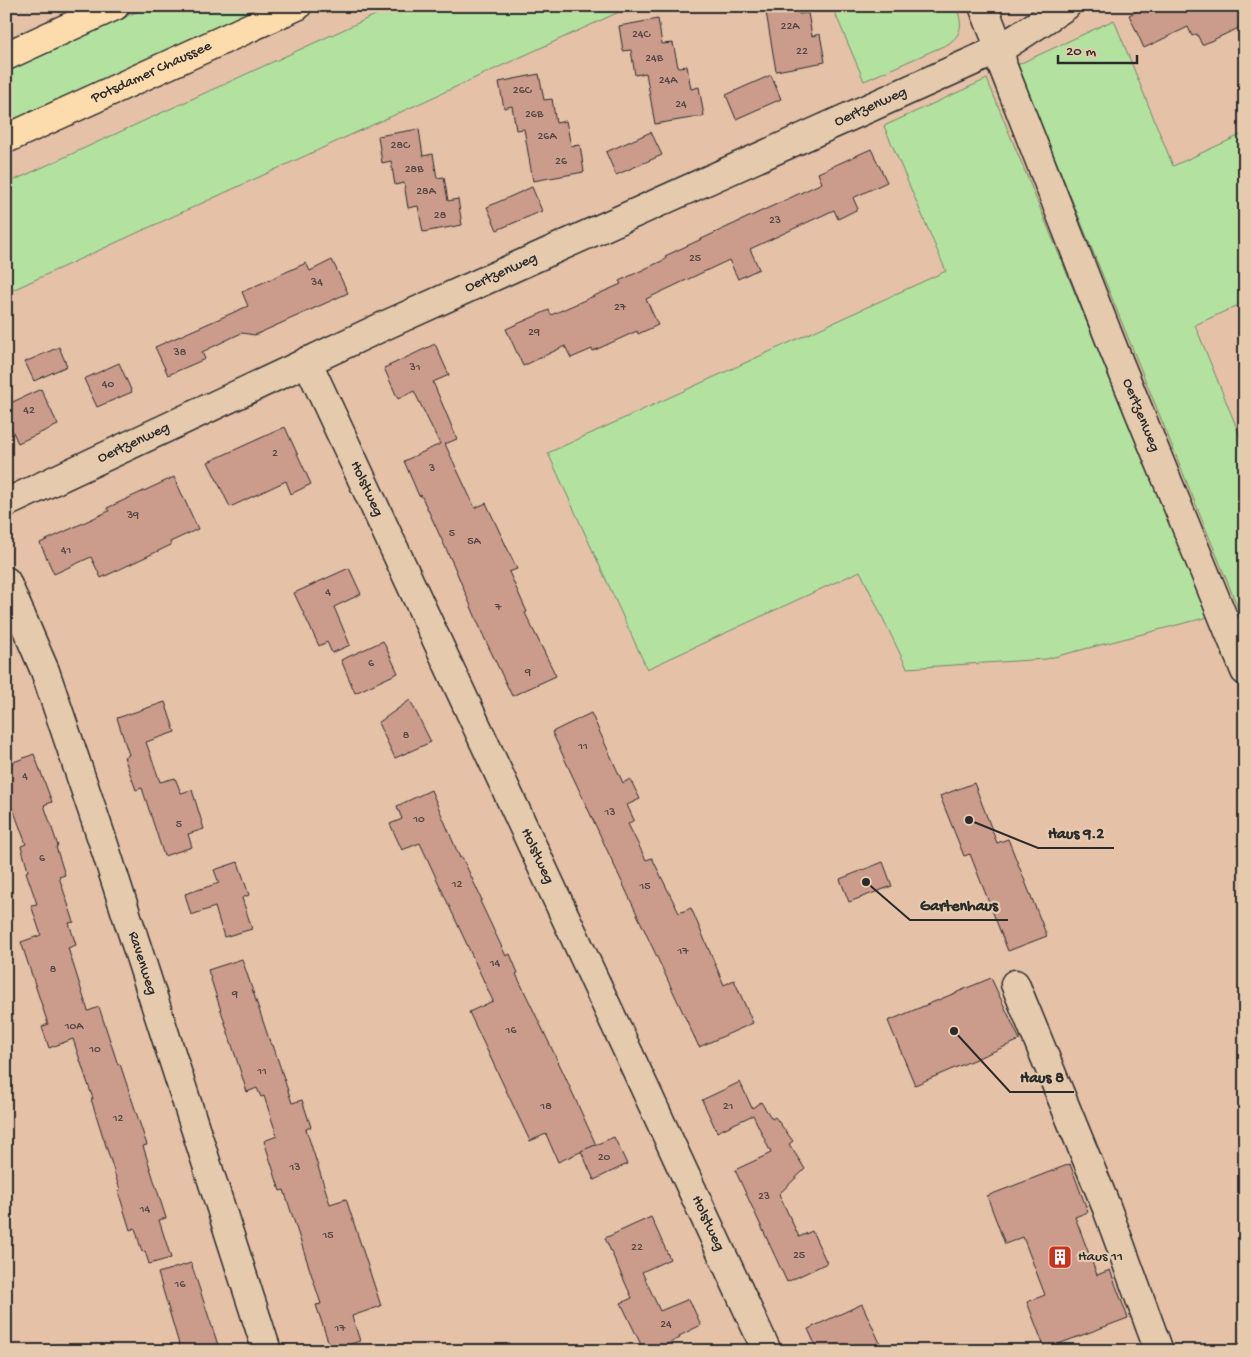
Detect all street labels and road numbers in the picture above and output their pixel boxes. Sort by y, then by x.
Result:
street label: Potsdamer Chaussee [88,37,215,108]
street label: Oertzenweg [832,83,910,131]
street label: Oertzenweg [462,249,540,297]
street label: Oertzenweg [1118,376,1164,455]
street label: Oertzenweg [95,419,173,468]
street label: Holstweg [346,458,387,520]
street label: Holstweg [516,825,558,887]
street label: Ravenweg [123,929,161,997]
street label: Holstweg [687,1193,728,1254]

